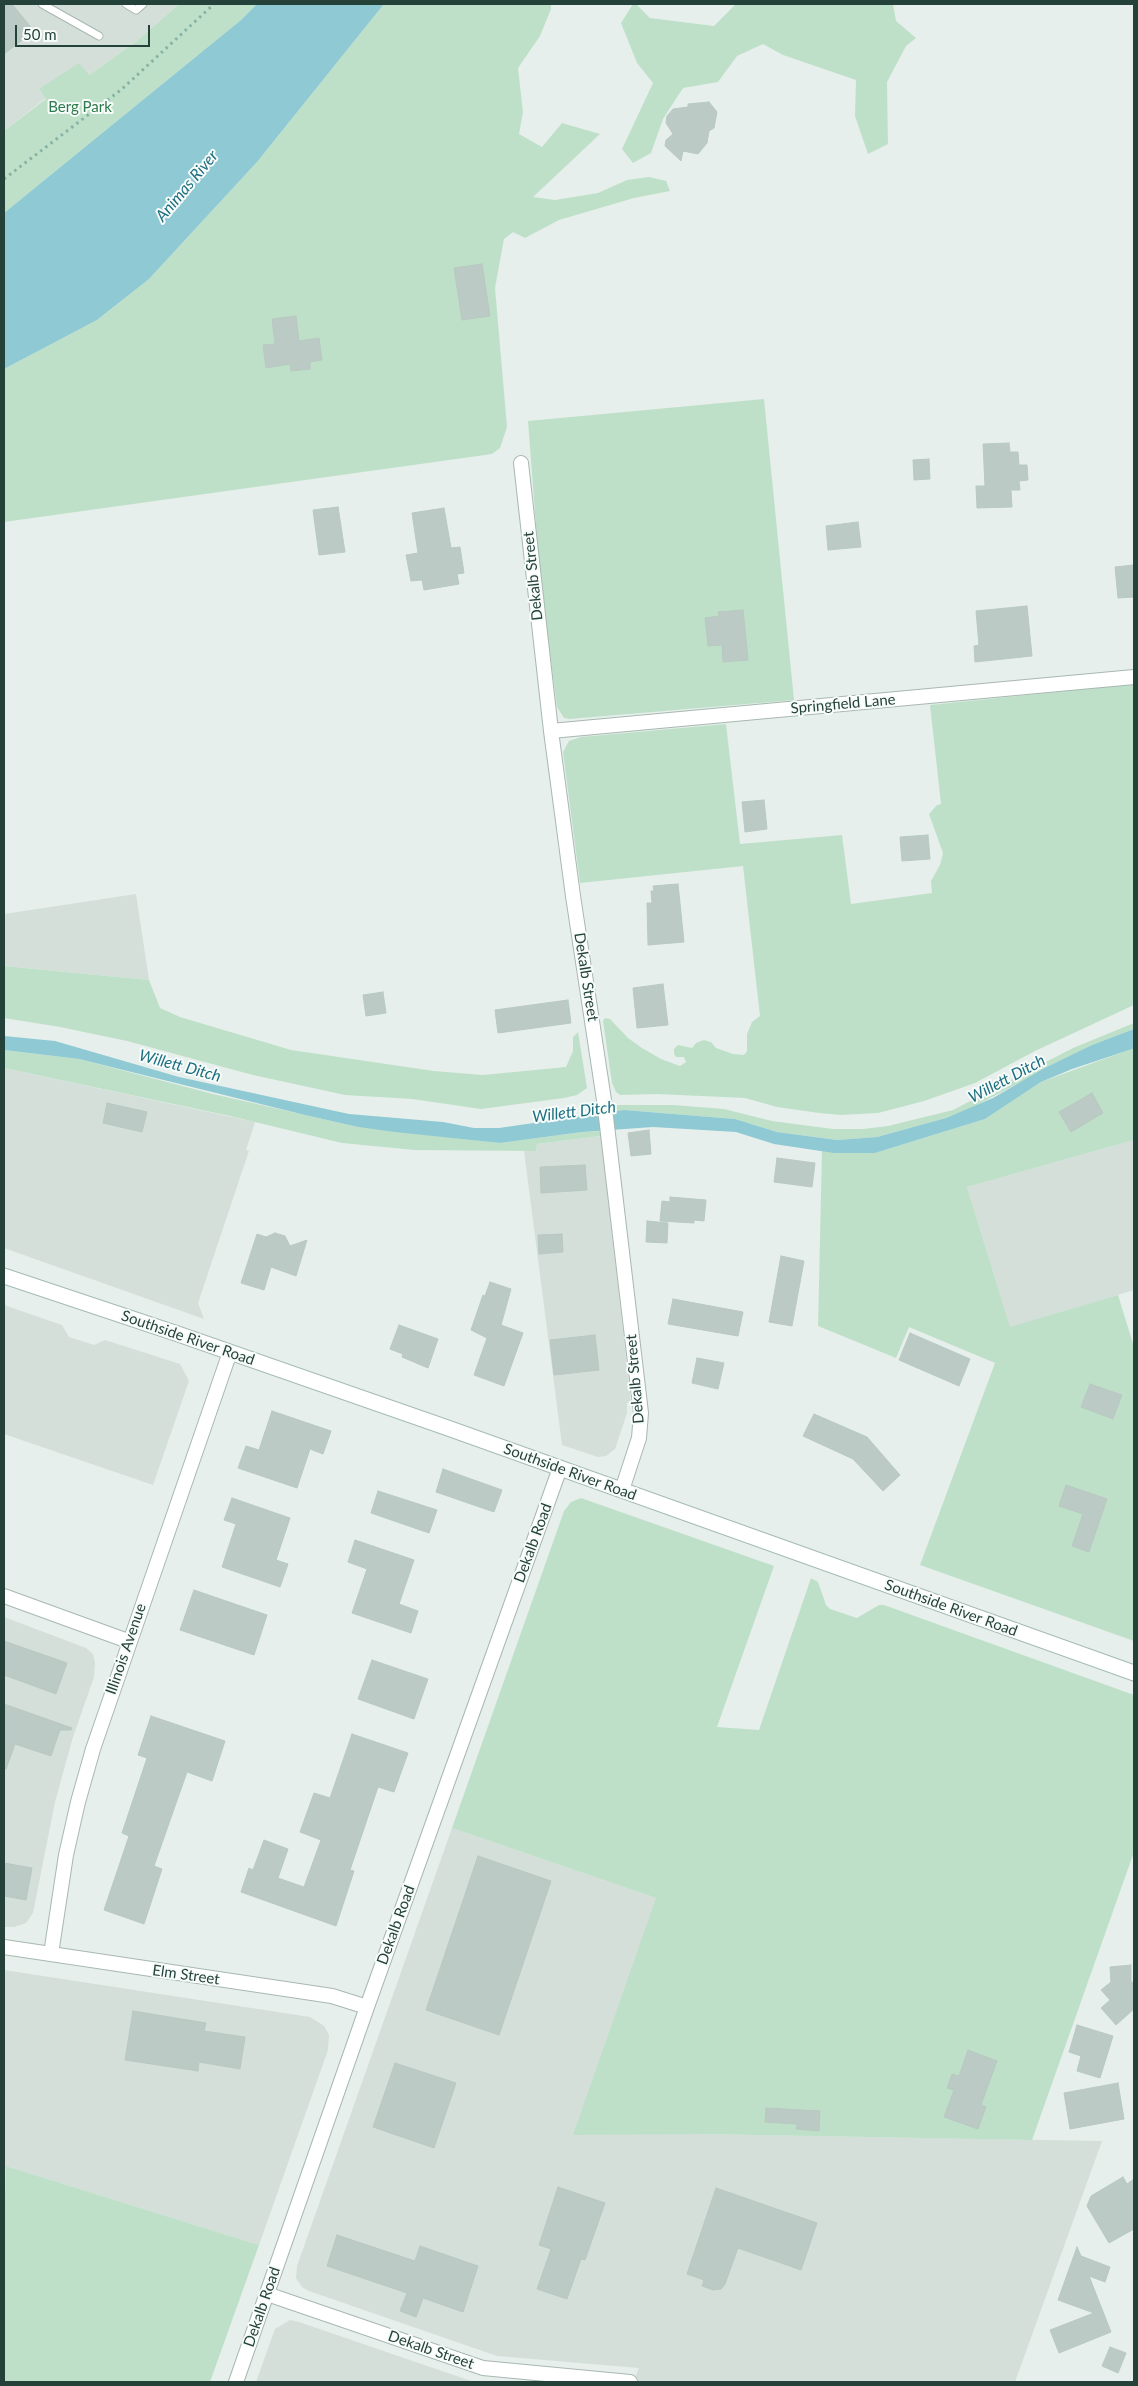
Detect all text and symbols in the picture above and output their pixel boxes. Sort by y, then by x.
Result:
scale bar [18,15,152,47]
text: 50 m [23,25,57,43]
park label: Berg Park [48,98,112,116]
water label: Animas River [152,147,222,225]
street label: Dekalb Street [519,531,547,621]
street label: Springfield Lane [790,690,896,718]
street label: Dekalb Street [570,931,602,1023]
water label: Willett Ditch [137,1046,223,1086]
water label: Willett Ditch [965,1051,1049,1107]
water label: Willett Ditch [531,1097,617,1127]
street label: Southside River Road [119,1307,257,1369]
street label: Dekalb Street [622,1334,648,1424]
street label: Southside River Road [501,1440,639,1504]
street label: Dekalb Road [510,1501,556,1585]
street label: Southside River Road [882,1576,1020,1640]
street label: Illinois Avenue [102,1601,150,1697]
street label: Dekalb Road [373,1883,419,1967]
street label: Elm Street [151,1961,221,1989]
street label: Dekalb Road [240,2265,284,2349]
street label: Dekalb Street [386,2327,476,2373]

